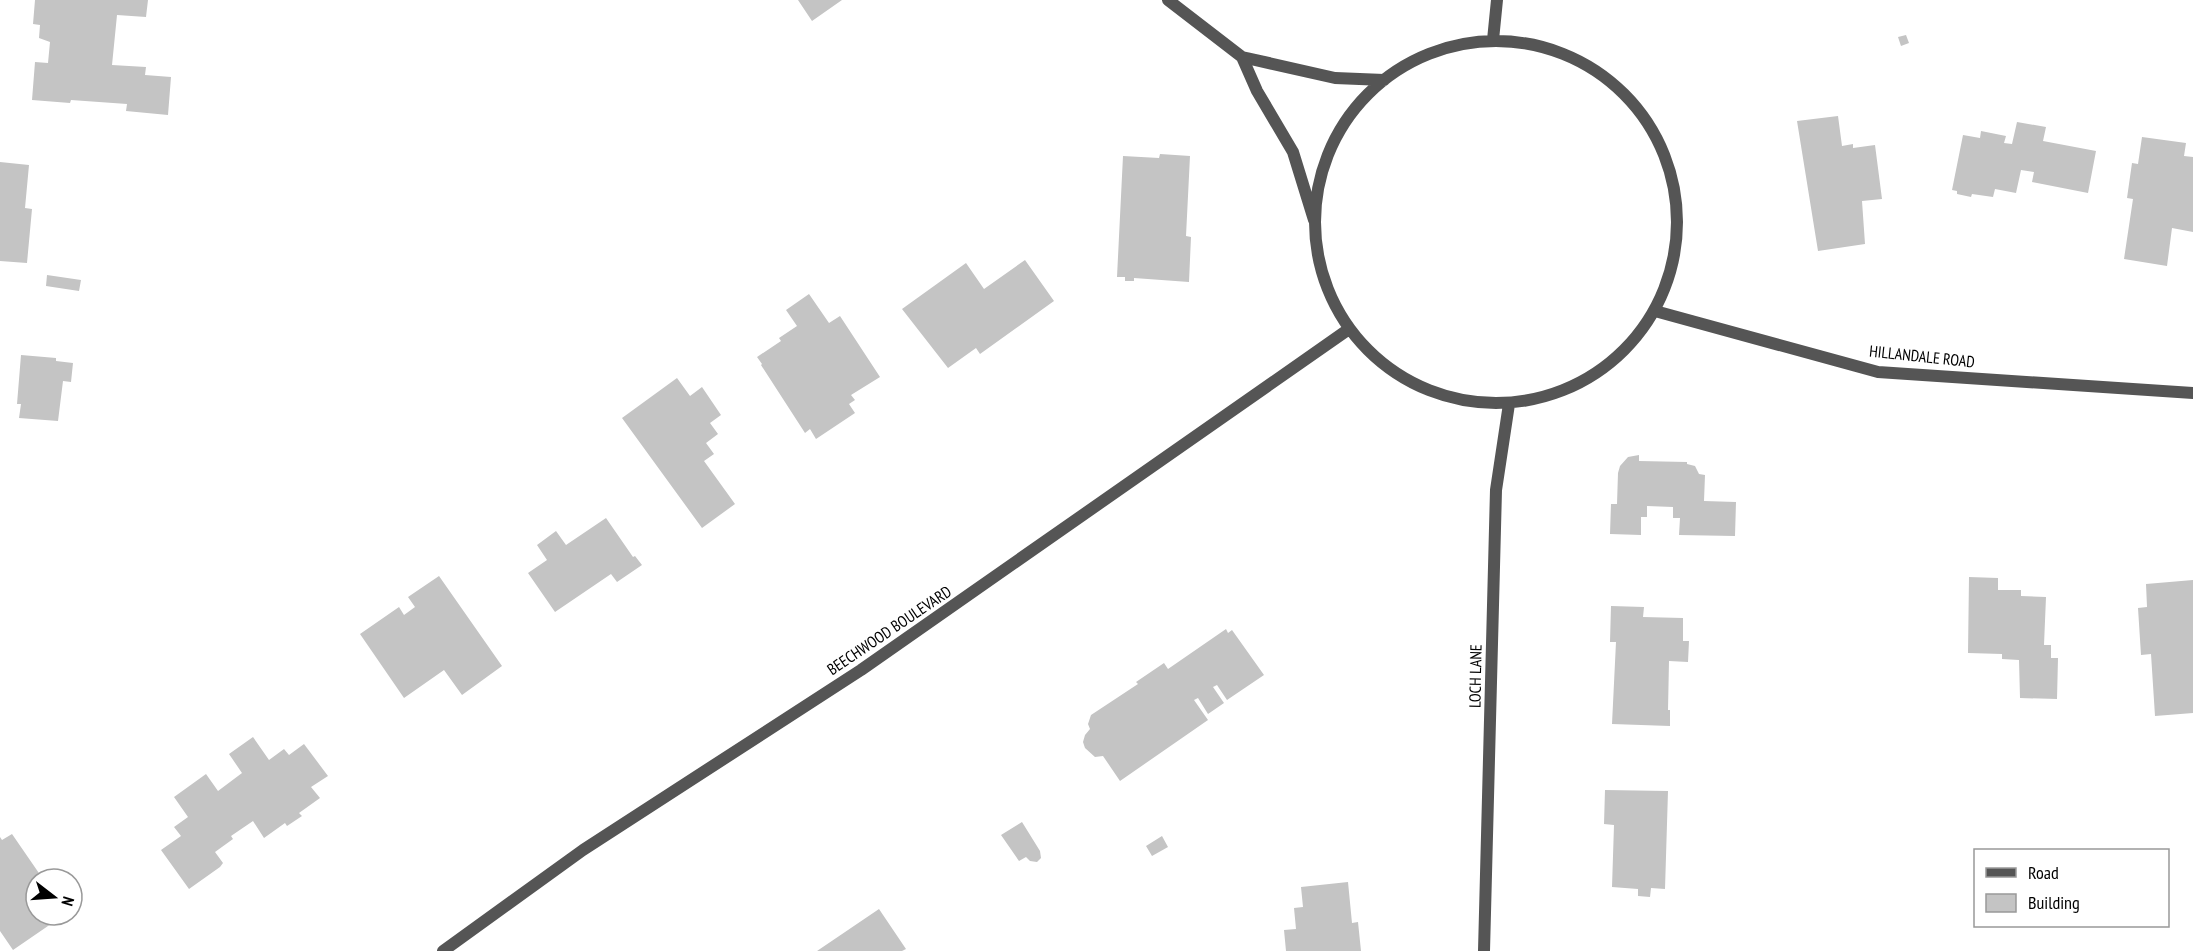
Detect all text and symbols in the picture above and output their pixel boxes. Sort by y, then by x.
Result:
street label: HILLANDALE ROAD [1868,341,1976,371]
street label: BEECHWOOD BOULEVARD [823,581,955,679]
street label: LOCH LANE [1464,644,1486,708]
legend [1974,849,2169,927]
text: Road [2028,861,2059,884]
north arrow [24,867,84,927]
text: Building [2028,891,2080,914]
text: N [58,894,79,908]

